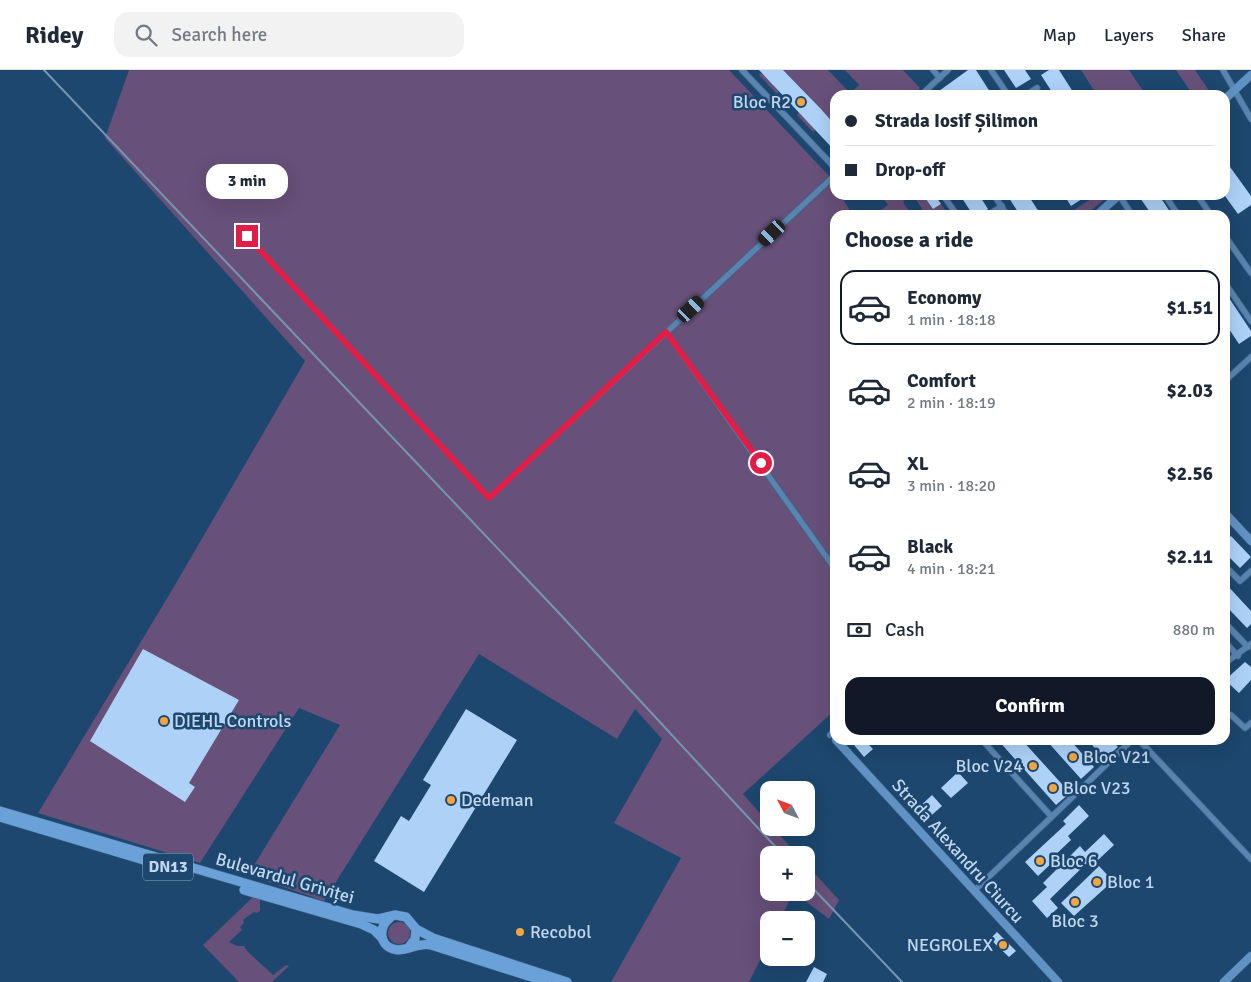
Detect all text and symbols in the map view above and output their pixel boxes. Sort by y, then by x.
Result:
search box [114,12,464,57]
text: Ridey [25,20,84,50]
icon: search [132,21,160,49]
text: Search here [172,23,267,47]
text: Map [1043,24,1076,46]
text: Layers [1104,24,1154,46]
text: Share [1182,24,1226,46]
place label: Bloc R2 [733,91,791,113]
marker: Bloc R2 [795,96,807,108]
text: Strada Iosif Șilimon [875,109,1038,133]
text: Drop-off [875,158,945,182]
callout: 3 min [206,164,288,198]
text: 3 min [228,171,266,191]
car [755,217,788,249]
route end [236,225,258,247]
text: Choose a ride [845,226,973,253]
icon: car [847,285,892,330]
text: Economy [907,286,981,310]
car [674,293,707,325]
text: $1.51 [1167,296,1213,320]
text: 1 min · 18:18 [907,310,996,330]
icon: car [847,368,892,413]
text: Comfort [907,369,976,393]
text: $2.03 [1167,379,1213,403]
text: 2 min · 18:19 [907,393,996,413]
icon: car [847,451,892,496]
route start [750,452,772,474]
text: XL [907,452,929,476]
text: $2.56 [1167,462,1213,486]
text: 3 min · 18:20 [907,476,996,496]
icon: car [847,534,892,579]
text: Black [907,535,953,559]
text: $2.11 [1167,545,1213,569]
text: 4 min · 18:21 [907,559,996,579]
icon: cash [845,616,873,644]
text: Cash [885,618,925,642]
text: 880 m [1173,620,1215,640]
button: Confirm [845,677,1215,735]
place label: DIEHL Controls [174,710,292,732]
marker: DIEHL Controls [158,715,170,727]
place label: Bloc V21 [1083,746,1151,768]
marker: Bloc V21 [1067,751,1079,763]
place label: Bloc V24 [955,755,1023,777]
marker: Bloc V24 [1027,760,1039,772]
street label: Strada Alexandru Ciurcu [887,774,1029,928]
place label: Bloc V23 [1063,777,1131,799]
north arrow [760,781,815,836]
map controls [760,781,815,966]
marker: Bloc V23 [1047,782,1059,794]
place label: Dedeman [461,789,534,811]
marker: Dedeman [445,794,457,806]
button: + [760,846,815,901]
street label: Bulevardul Griviței [213,848,357,908]
place label: Bloc 6 [1050,850,1098,872]
road number: DN13 [143,854,193,880]
marker: Bloc 6 [1034,855,1046,867]
place label: Bloc 1 [1107,871,1155,893]
marker: Bloc 1 [1091,876,1103,888]
marker: Bloc 3 [1069,896,1081,908]
place label: Bloc 3 [1051,910,1099,932]
button: − [760,911,815,966]
place label: Recobol [530,921,591,943]
marker: Recobol [514,926,526,938]
place label: NEGROLEX [907,934,993,956]
marker: NEGROLEX [997,939,1009,951]

